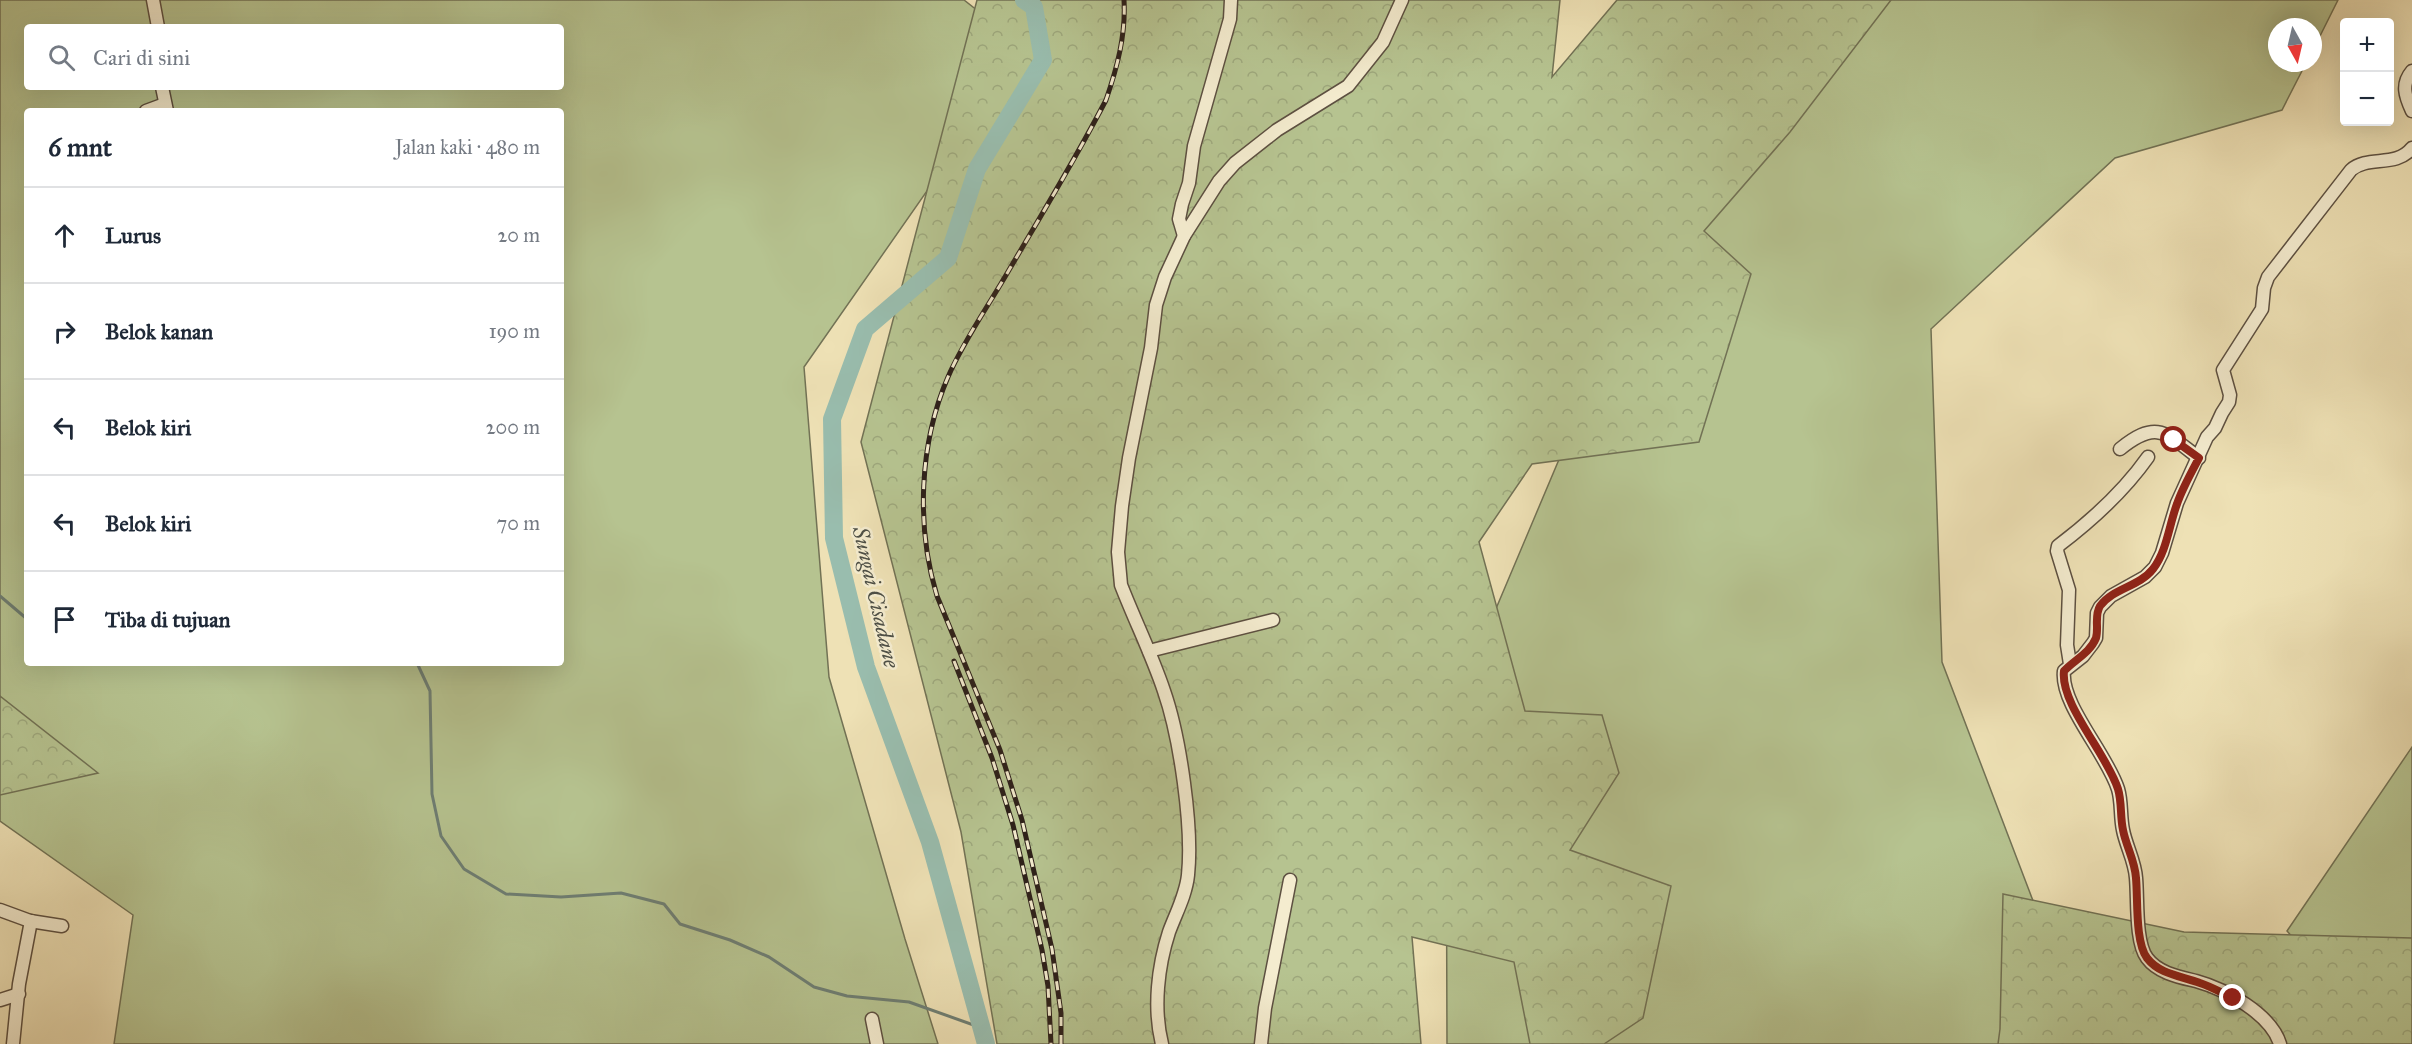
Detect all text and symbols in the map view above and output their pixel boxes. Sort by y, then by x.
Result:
north arrow [2268,18,2322,72]
map controls [2340,18,2394,126]
button: + [2340,18,2394,72]
search box [24,24,564,90]
icon: search [45,41,78,74]
text: Cari di sini [93,44,190,71]
button: − [2340,72,2394,126]
text: 6 mnt [48,131,112,163]
text: Jalan kaki · 480 m [395,135,540,159]
icon: ahead [48,219,81,252]
text: Lurus [105,222,161,249]
text: 20 m [497,223,540,247]
icon: right [48,315,81,348]
text: Belok kanan [105,318,213,345]
text: 190 m [489,319,540,343]
icon: left [48,411,81,444]
text: Belok kiri [105,414,191,441]
text: 200 m [486,415,540,439]
route start [2160,426,2186,452]
icon: left [48,507,81,540]
text: Belok kiri [105,510,191,537]
text: 70 m [497,511,540,535]
water label: Sungai Cisadane [846,523,906,671]
icon: arrive [48,603,81,636]
text: Tiba di tujuan [105,606,230,633]
route end [2219,984,2245,1010]

